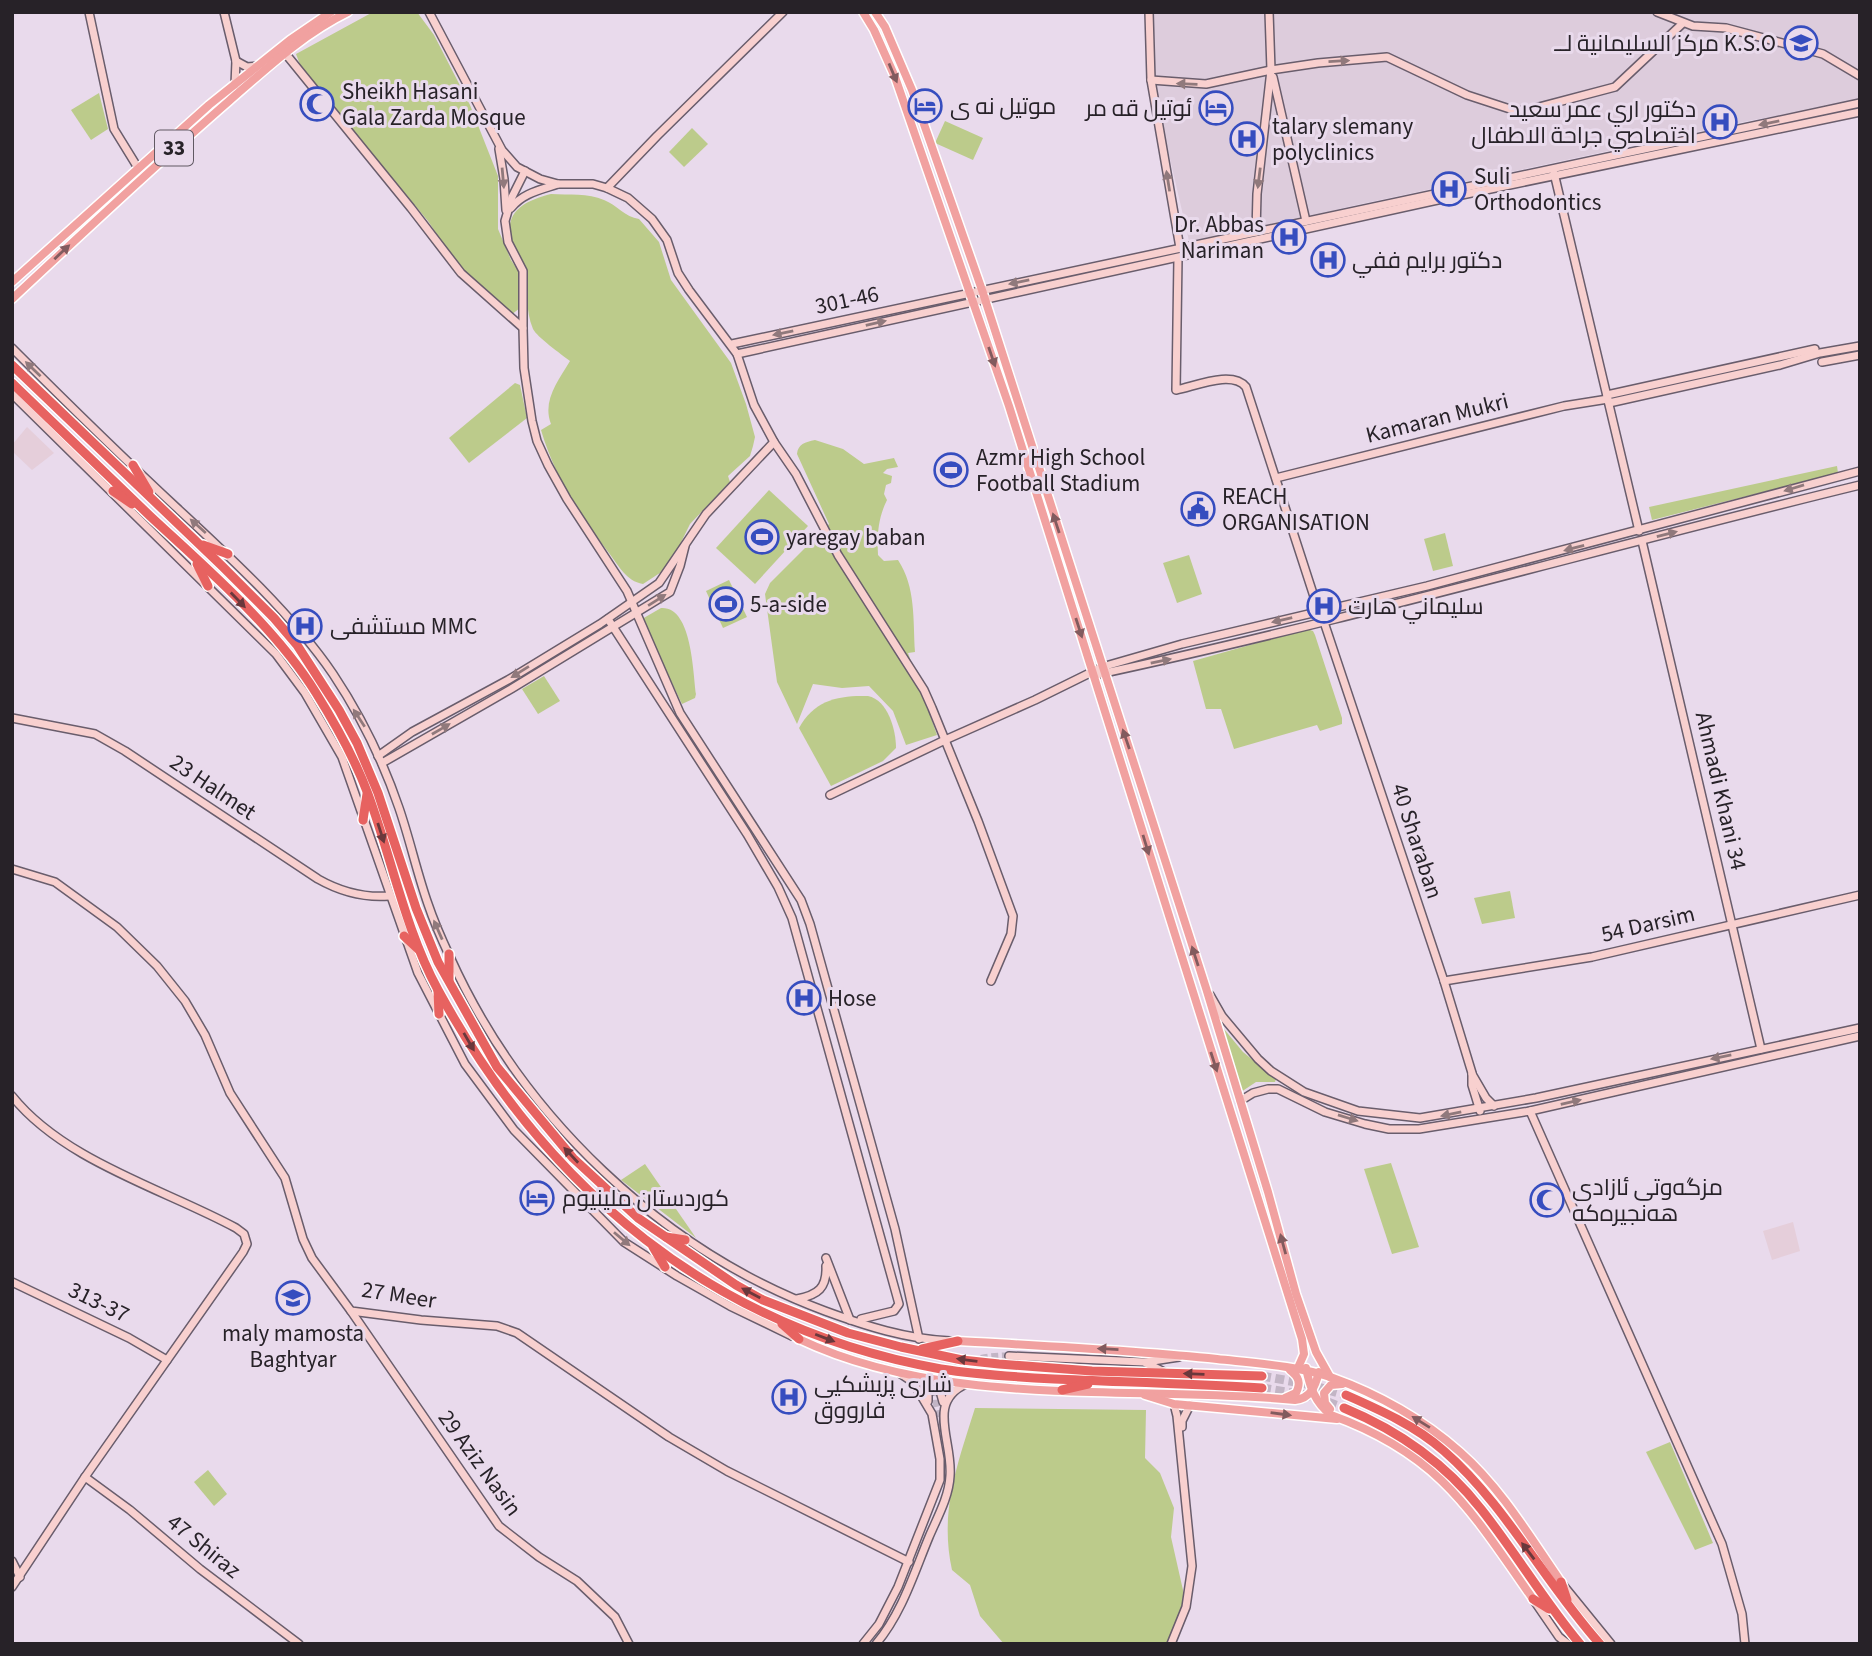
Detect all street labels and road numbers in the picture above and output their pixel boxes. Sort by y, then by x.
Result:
road number: 33 [155,130,193,166]
street label: 301-46 [812,277,882,323]
street label: Kamaran Mukri [1362,384,1512,452]
street label: Ahmadi Khani 34 [1687,708,1755,874]
street label: 23 Halmet [163,746,263,828]
street label: 40 Sharaban [1383,779,1451,903]
street label: 54 Darsim [1598,897,1698,951]
street label: 313-37 [63,1273,135,1331]
street label: 27 Meer [359,1273,440,1317]
street label: 29 Aziz Nasin [430,1403,530,1523]
street label: 47 Shiraz [160,1506,248,1586]

